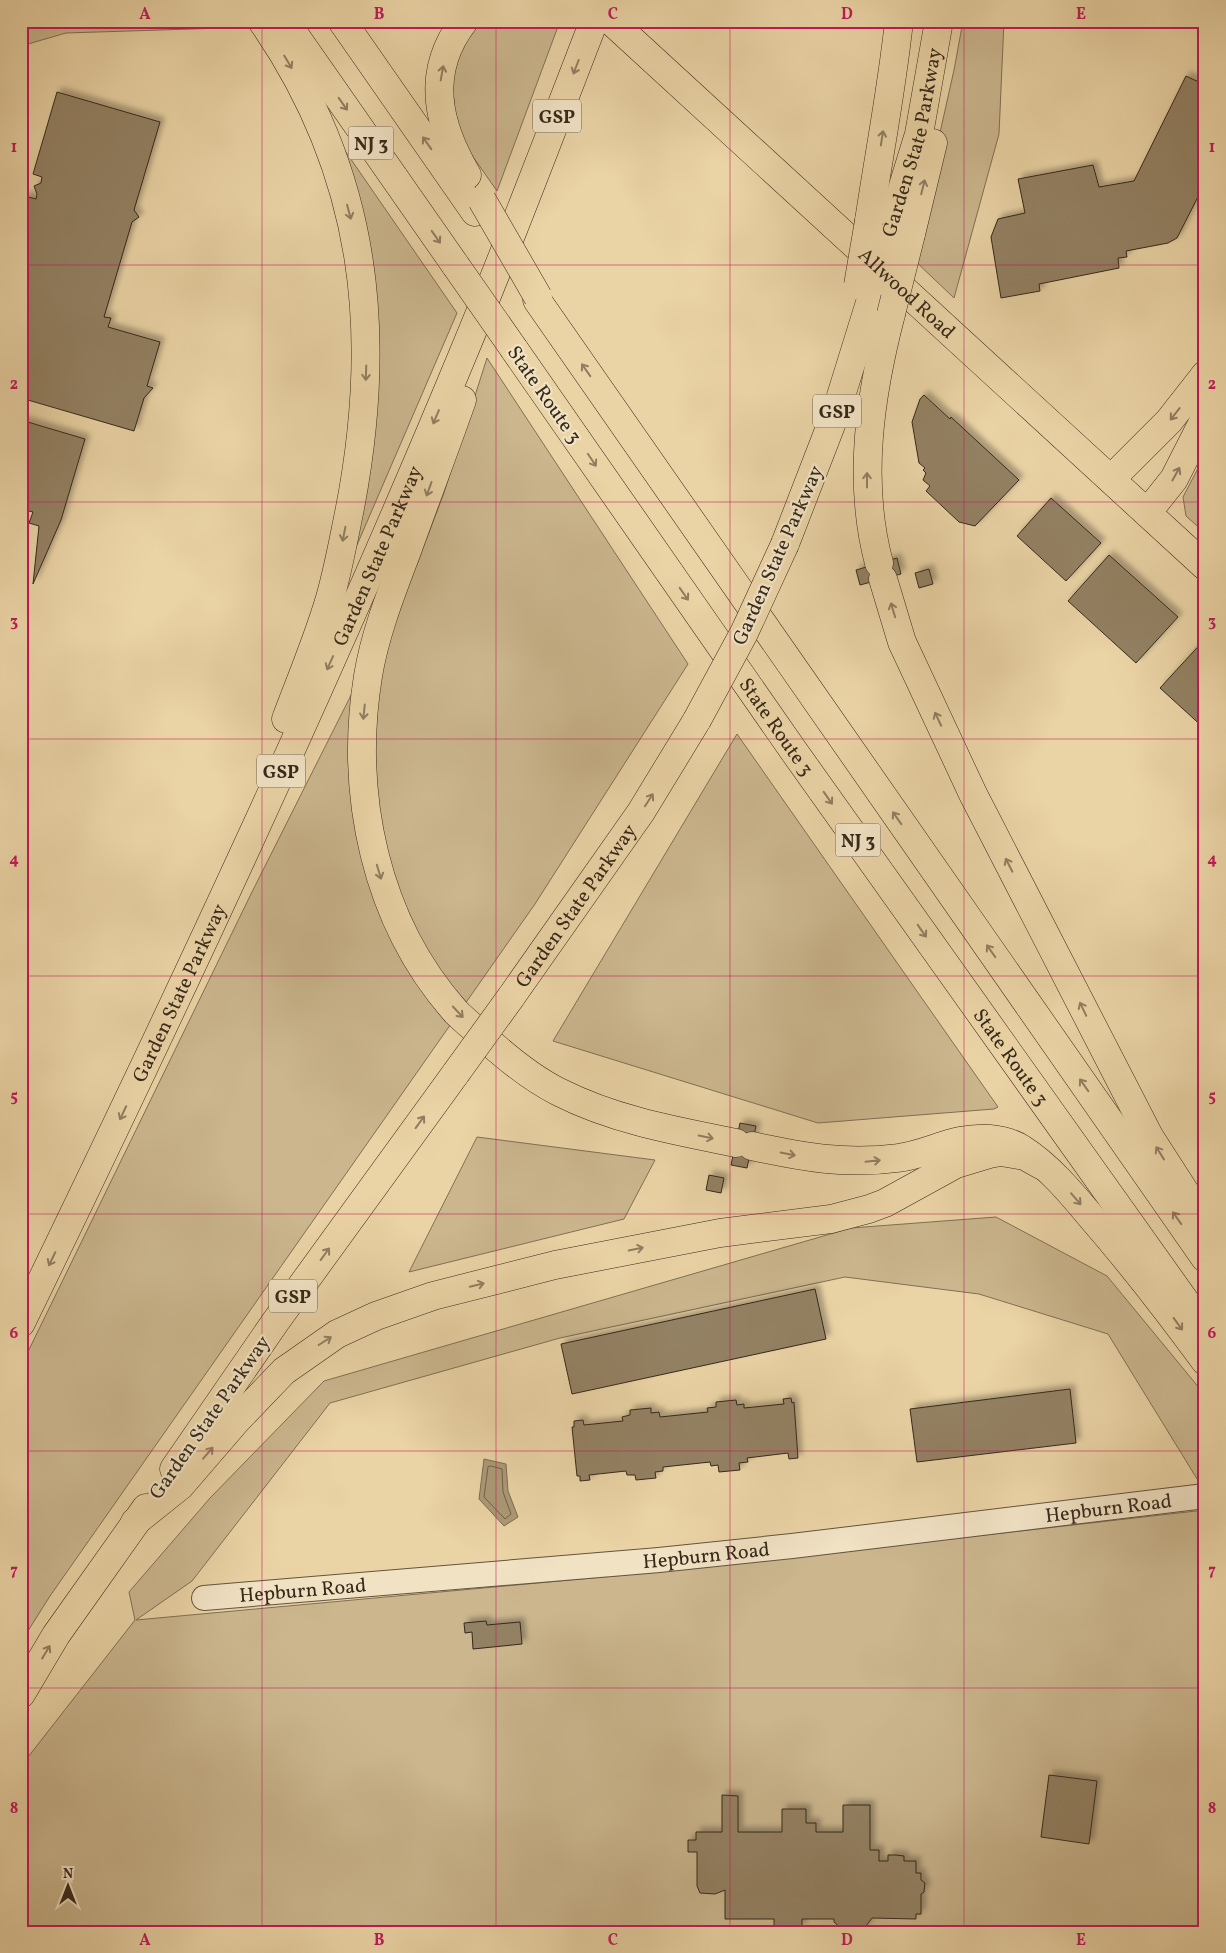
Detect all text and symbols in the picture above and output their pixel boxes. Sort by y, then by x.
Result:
text: A [139,4,151,26]
text: B [374,4,385,26]
text: C [608,4,618,26]
text: D [841,4,853,26]
text: E [1076,4,1086,26]
street label: Garden State Parkway [876,46,950,241]
one-way arrow [283,55,293,69]
one-way arrow [571,59,580,74]
one-way arrow [437,66,447,82]
one-way arrow [338,97,348,111]
road number: GSP [533,100,581,132]
road number: NJ 3 [348,126,394,160]
one-way arrow [877,131,887,147]
one-way arrow [422,136,432,150]
text: 1 [11,137,17,159]
text: 1 [1209,137,1215,159]
one-way arrow [919,179,928,195]
one-way arrow [345,204,354,220]
one-way arrow [431,230,441,244]
street label: Allwood Road [851,242,961,346]
street label: State Route 3 [499,341,587,450]
one-way arrow [581,363,591,377]
one-way arrow [361,364,371,381]
text: 2 [10,374,18,396]
text: 2 [1208,374,1216,396]
road number: GSP [813,394,861,428]
one-way arrow [1169,407,1180,420]
one-way arrow [430,409,440,424]
one-way arrow [587,453,597,467]
street label: Garden State Parkway [727,461,831,650]
street label: Garden State Parkway [327,462,430,651]
one-way arrow [1172,467,1182,481]
one-way arrow [862,472,872,488]
one-way arrow [424,481,433,497]
one-way arrow [339,525,349,541]
one-way arrow [679,587,689,601]
one-way arrow [887,603,897,619]
text: 3 [10,611,18,633]
text: 3 [1208,611,1216,633]
one-way arrow [325,655,334,670]
street label: State Route 3 [731,673,819,782]
one-way arrow [359,703,369,719]
one-way arrow [933,712,942,727]
road number: GSP [257,754,305,788]
one-way arrow [823,791,833,805]
one-way arrow [644,793,654,807]
one-way arrow [892,811,902,825]
street label: Garden State Parkway [510,819,644,994]
road number: NJ 3 [836,824,880,856]
text: 4 [9,849,19,871]
text: 4 [1207,849,1217,871]
one-way arrow [1004,858,1013,873]
one-way arrow [375,864,384,880]
street label: Garden State Parkway [127,900,235,1088]
one-way arrow [917,924,927,938]
one-way arrow [986,945,996,959]
one-way arrow [1078,1002,1088,1017]
street label: State Route 3 [965,1003,1054,1112]
one-way arrow [452,1006,464,1019]
one-way arrow [1079,1078,1089,1092]
text: 5 [10,1086,18,1108]
text: 5 [1208,1086,1216,1108]
one-way arrow [118,1105,128,1120]
one-way arrow [415,1115,425,1129]
one-way arrow [698,1133,714,1142]
one-way arrow [1155,1146,1165,1160]
one-way arrow [779,1149,795,1159]
one-way arrow [865,1156,881,1166]
one-way arrow [1070,1192,1081,1205]
one-way arrow [1172,1211,1182,1225]
one-way arrow [627,1244,643,1254]
one-way arrow [319,1248,330,1261]
one-way arrow [47,1251,57,1266]
road number: GSP [269,1280,317,1312]
one-way arrow [469,1280,485,1289]
one-way arrow [1173,1317,1183,1331]
text: 6 [10,1323,19,1345]
text: 6 [1208,1323,1217,1345]
street label: Garden State Parkway [143,1330,278,1506]
one-way arrow [318,1336,332,1346]
one-way arrow [203,1446,214,1459]
street label: Hepburn Road [1044,1488,1174,1531]
street label: Hepburn Road [642,1536,771,1577]
text: 7 [10,1560,18,1582]
text: 7 [1208,1560,1216,1582]
street label: Hepburn Road [238,1572,368,1611]
one-way arrow [42,1645,52,1659]
text: 8 [10,1798,18,1820]
text: 8 [1208,1798,1216,1820]
north arrow [42,1860,92,1910]
text: N [63,1865,73,1884]
text: A [139,1930,151,1952]
text: B [374,1930,385,1952]
text: C [608,1930,618,1952]
text: D [841,1930,853,1952]
text: E [1076,1930,1086,1952]

